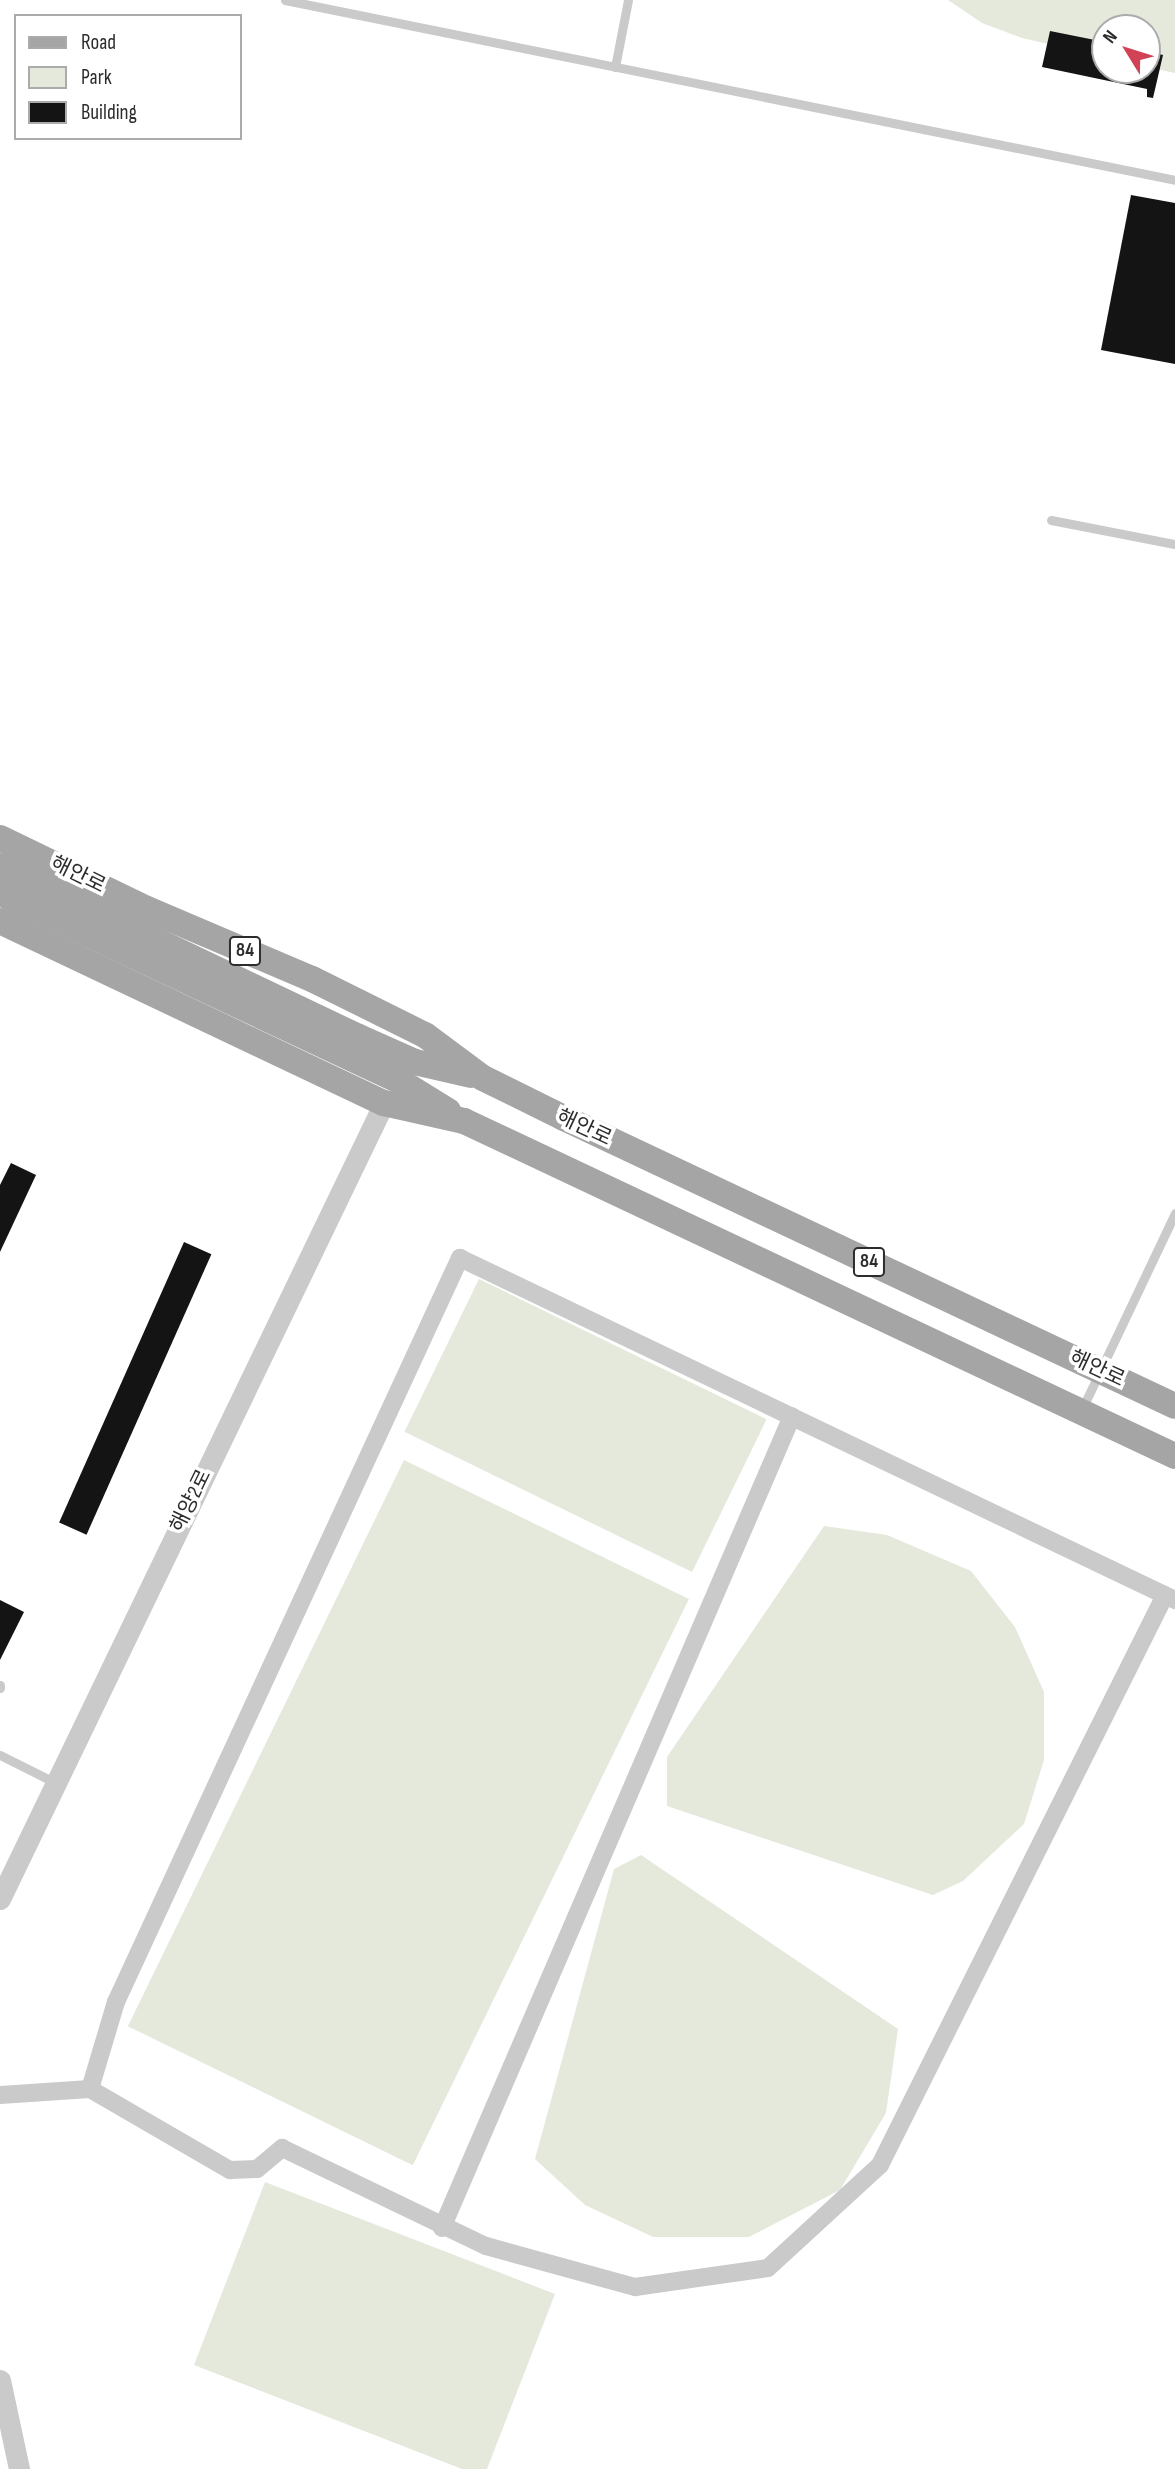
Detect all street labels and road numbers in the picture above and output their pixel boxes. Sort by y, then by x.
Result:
street label: 해안로 [46,851,110,899]
road number: 84 [228,936,262,967]
street label: 해안로 [552,1104,616,1152]
road number: 84 [852,1246,886,1278]
street label: 해안로 [1065,1345,1129,1393]
street label: 해양2로 [165,1466,217,1536]

